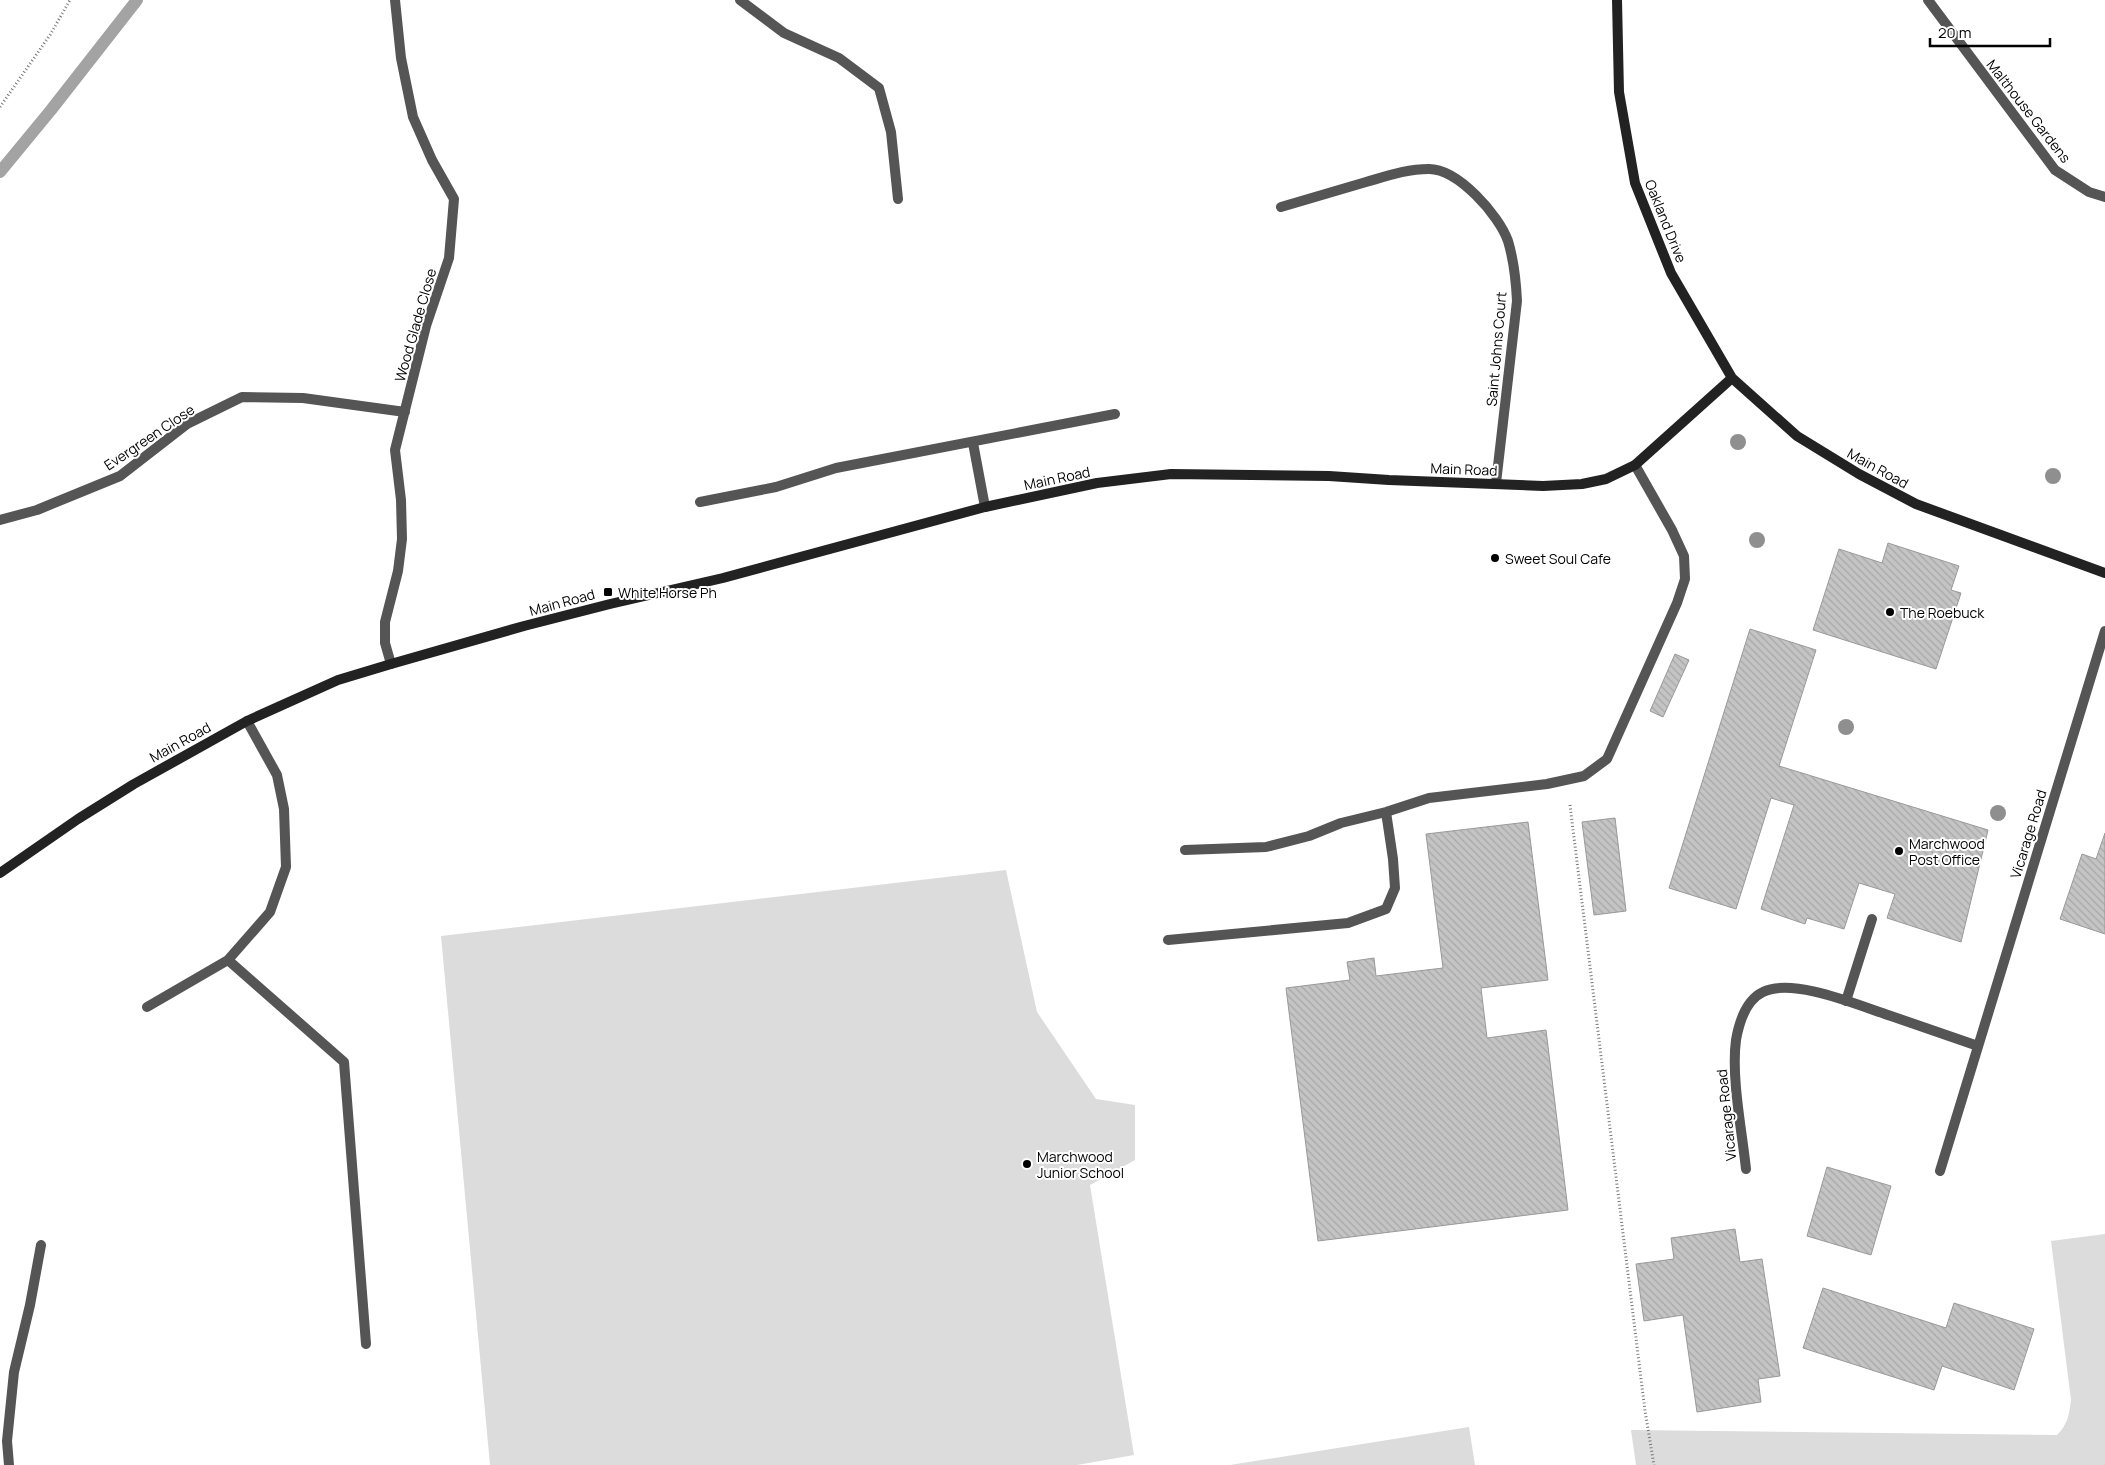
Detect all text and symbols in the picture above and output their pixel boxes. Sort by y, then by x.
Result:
scale bar [1930,15,2050,47]
text: 20 m [1938,22,1971,43]
street label: Malthouse Gardens [1983,55,2075,167]
street label: Oakland Drive [1641,177,1691,265]
street label: Wood Glade Close [390,266,440,384]
street label: Saint Johns Court [1482,290,1511,407]
street label: Evergreen Close [100,400,198,474]
street label: Main Road [1844,443,1912,493]
street label: Main Road [1430,458,1498,480]
street label: Main Road [1022,462,1092,494]
place label: Sweet Soul Cafe [1505,549,1611,568]
marker: Sweet Soul Cafe [1489,552,1501,564]
place label: White Horse Ph [618,583,717,602]
street label: Main Road [527,584,597,620]
marker: White Horse Ph [602,586,614,598]
place label: The Roebuck [1900,603,1985,622]
marker: The Roebuck [1884,606,1896,618]
street label: Main Road [146,717,214,767]
street label: Vicarage Road [2005,787,2051,881]
place label: Marchwood Post Office [1909,834,1985,869]
marker: Marchwood Post Office [1893,845,1905,857]
street label: Vicarage Road [1712,1068,1740,1162]
place label: Marchwood Junior School [1037,1147,1124,1182]
marker: Marchwood Junior School [1021,1158,1033,1170]

